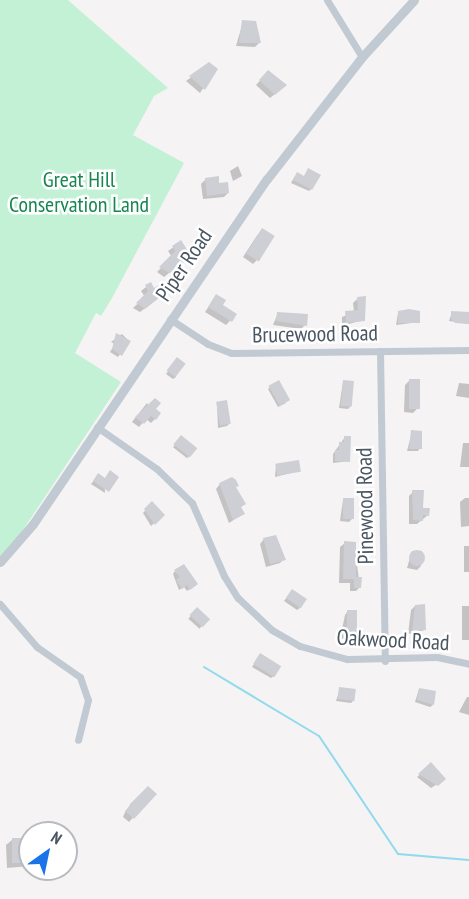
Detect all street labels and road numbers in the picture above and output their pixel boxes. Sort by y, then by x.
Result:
street label: Piper Road [150,224,218,306]
street label: Brucewood Road [252,320,378,348]
street label: Pinewood Road [351,447,379,565]
street label: Oakwood Road [336,624,450,656]

